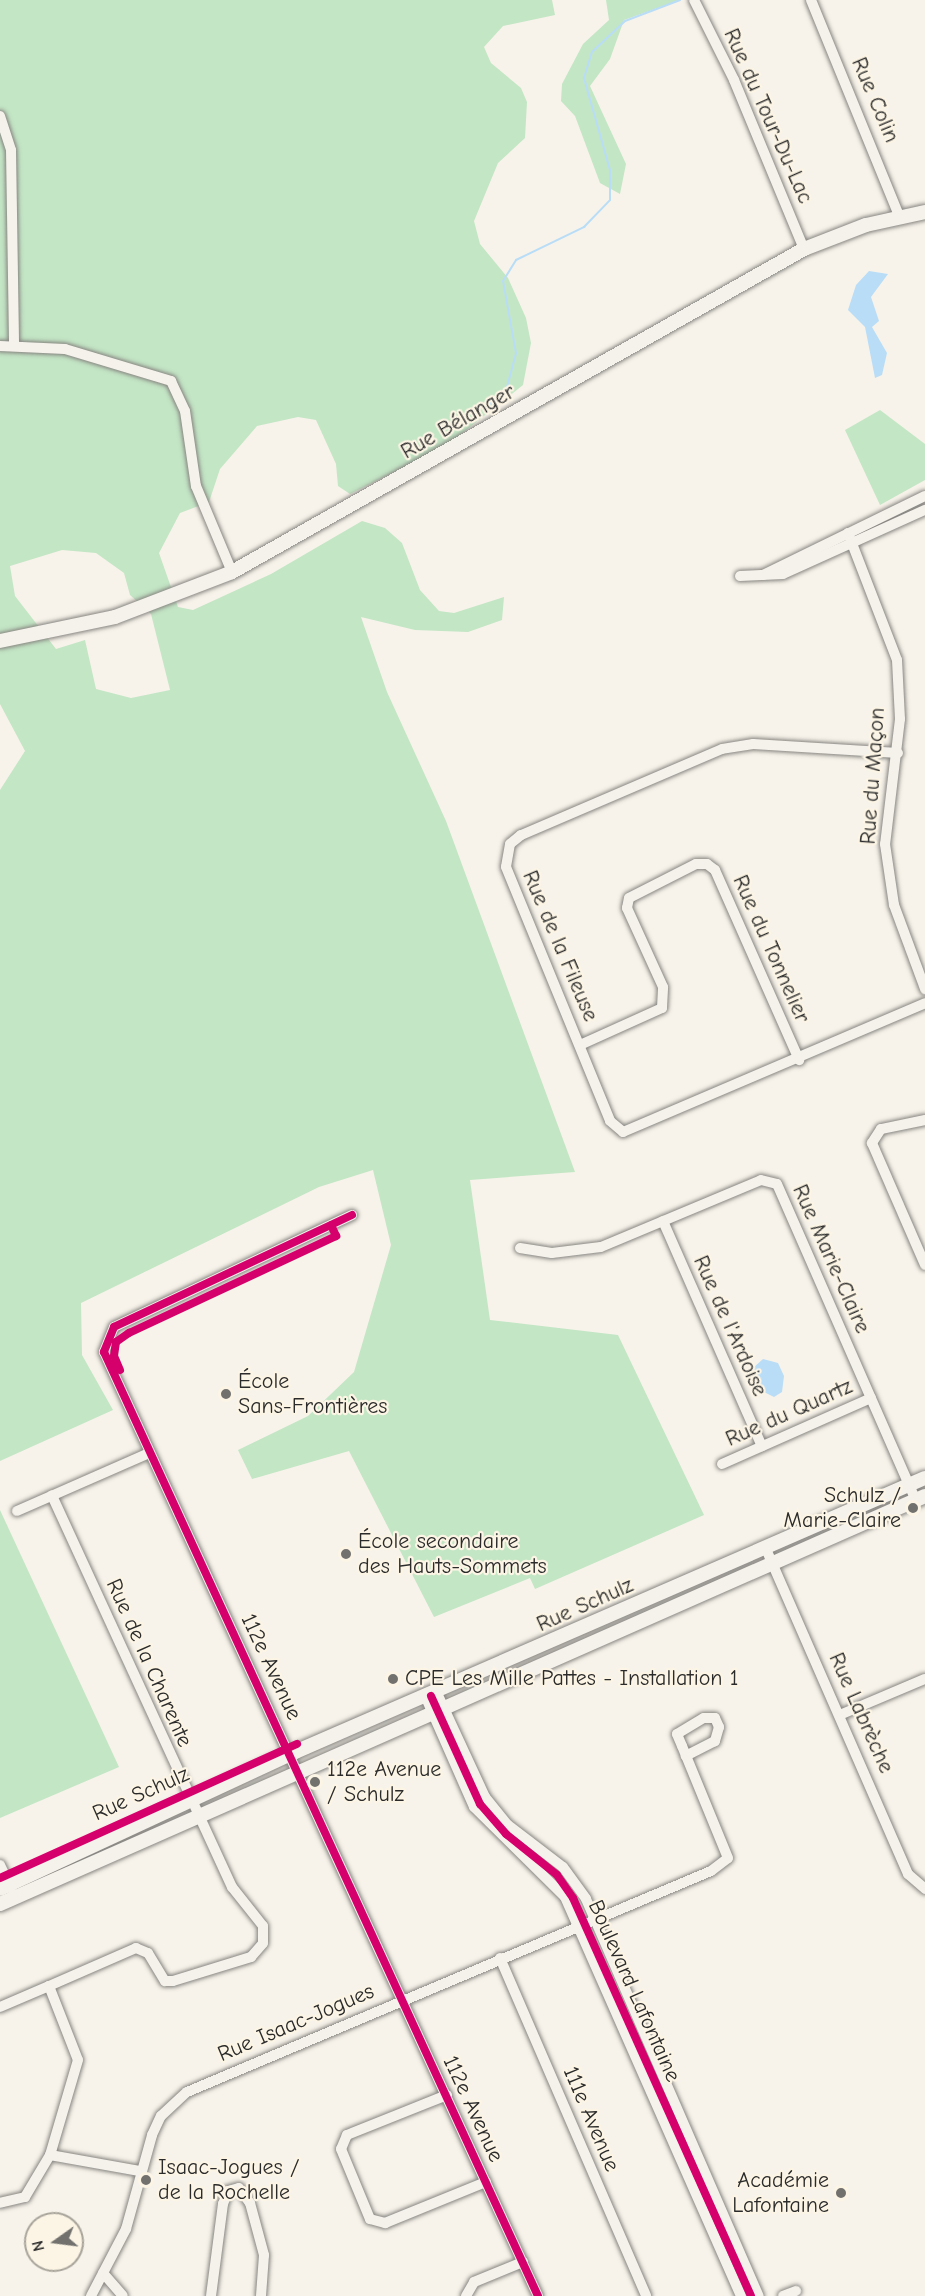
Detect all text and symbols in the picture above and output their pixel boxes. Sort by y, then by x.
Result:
street label: Rue du Tour-Du-Lac [718,25,818,207]
street label: Rue Colin [845,53,905,147]
street label: Rue Bélanger [396,379,520,465]
street label: Rue du Maçon [855,707,891,845]
street label: Rue de la Fileuse [516,867,604,1025]
street label: Rue du Tonnelier [727,871,815,1027]
street label: Rue Marie-Claire [786,1180,876,1338]
street label: Rue de l'Ardoise [687,1252,773,1400]
place label: École Sans-Frontières [238,1368,387,1420]
street label: Rue du Quartz [722,1373,856,1453]
marker: École Sans-Frontières [219,1387,233,1401]
place label: Schulz / Marie-Claire [784,1482,901,1534]
marker: Schulz / Marie-Claire [906,1501,920,1515]
place label: École secondaire des Hauts-Sommets [358,1528,547,1580]
marker: École secondaire des Hauts-Sommets [339,1547,353,1561]
street label: Rue Schulz [533,1572,637,1638]
street label: Rue de la Charente [100,1575,198,1751]
street label: 112e Avenue [235,1610,307,1724]
street label: Rue Labrèche [823,1649,899,1777]
place label: CPE Les Mille Pattes - Installation 1 [405,1666,739,1692]
marker: CPE Les Mille Pattes - Installation 1 [386,1672,400,1686]
place label: 112e Avenue / Schulz [327,1756,441,1808]
street label: Rue Schulz [89,1761,193,1827]
marker: 112e Avenue / Schulz [308,1775,322,1789]
street label: Boulevard Lafontaine [582,1896,686,2086]
street label: Rue Isaac-Jogues [214,1978,378,2068]
street label: 112e Avenue [437,2052,509,2166]
street label: 111e Avenue [557,2063,625,2175]
place label: Isaac-Jogues / de la Rochelle [158,2154,300,2206]
place label: Académie Lafontaine [732,2167,829,2218]
marker: Isaac-Jogues / de la Rochelle [139,2173,153,2187]
marker: Académie Lafontaine [834,2186,848,2200]
north arrow [24,2212,84,2272]
text: N [28,2239,48,2253]

